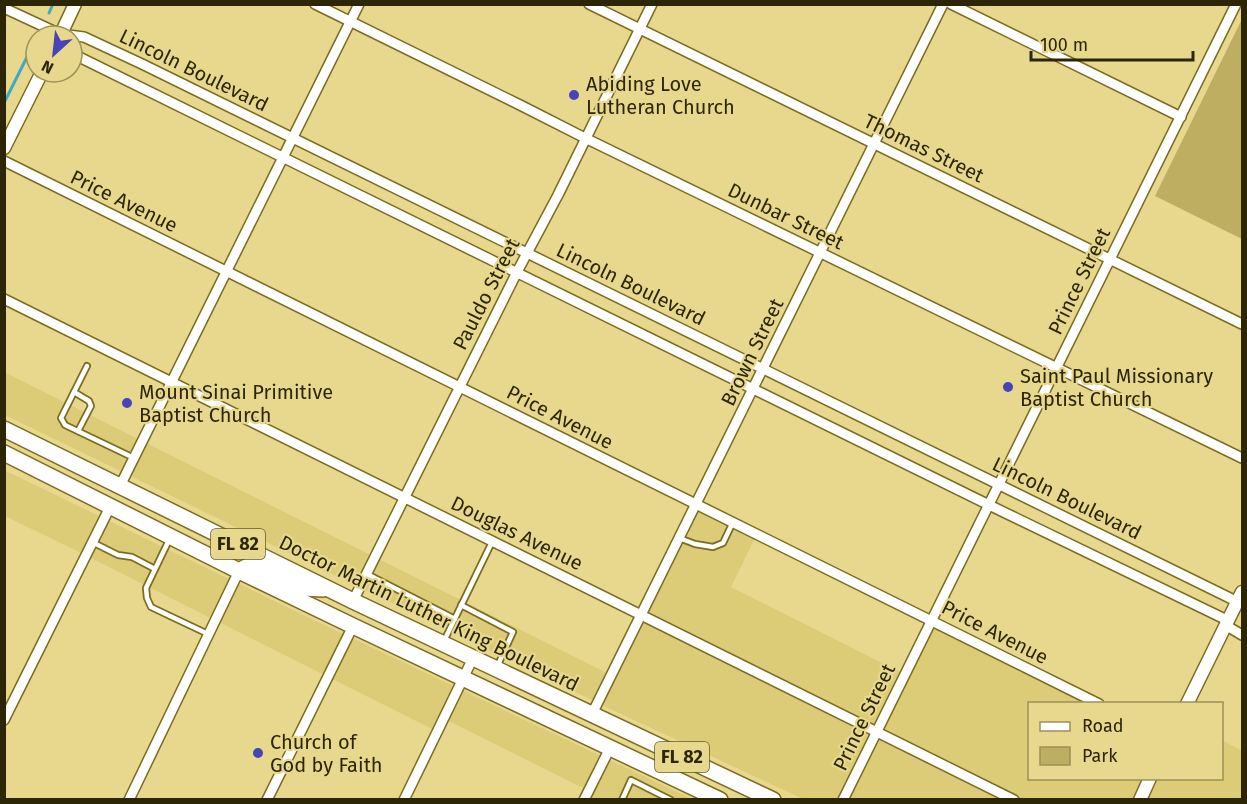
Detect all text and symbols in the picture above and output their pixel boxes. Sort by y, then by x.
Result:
north arrow [24,24,84,84]
street label: Lincoln Boulevard [116,24,272,116]
scale bar [1031,24,1193,62]
text: 100 m [1040,34,1088,56]
text: N [38,56,56,78]
place label: Abiding Love Lutheran Church [586,72,735,119]
marker: Abiding Love Lutheran Church [567,88,581,102]
street label: Thomas Street [860,109,989,188]
street label: Price Avenue [66,165,182,237]
street label: Dunbar Street [724,178,849,255]
street label: Prince Street [1043,223,1116,338]
street label: Pauldo Street [448,234,525,354]
street label: Lincoln Boulevard [553,238,709,330]
street label: Brown Street [716,294,789,410]
place label: Saint Paul Missionary Baptist Church [1020,364,1213,411]
place label: Mount Sinai Primitive Baptist Church [139,380,333,427]
street label: Price Avenue [503,380,617,454]
marker: Saint Paul Missionary Baptist Church [1001,380,1015,394]
marker: Mount Sinai Primitive Baptist Church [120,396,134,410]
street label: Lincoln Boulevard [989,452,1145,544]
street label: Douglas Avenue [447,491,587,575]
road number: FL 82 [211,529,265,559]
street label: Doctor Martin Luther King Boulevard [275,530,583,696]
street label: Price Avenue [938,595,1052,669]
street label: Prince Street [828,659,901,774]
legend [1028,702,1223,780]
text: Road [1082,715,1124,737]
place label: Church of God by Faith [270,730,383,777]
road number: FL 82 [655,742,709,772]
text: Park [1082,745,1118,767]
marker: Church of God by Faith [251,746,265,760]

